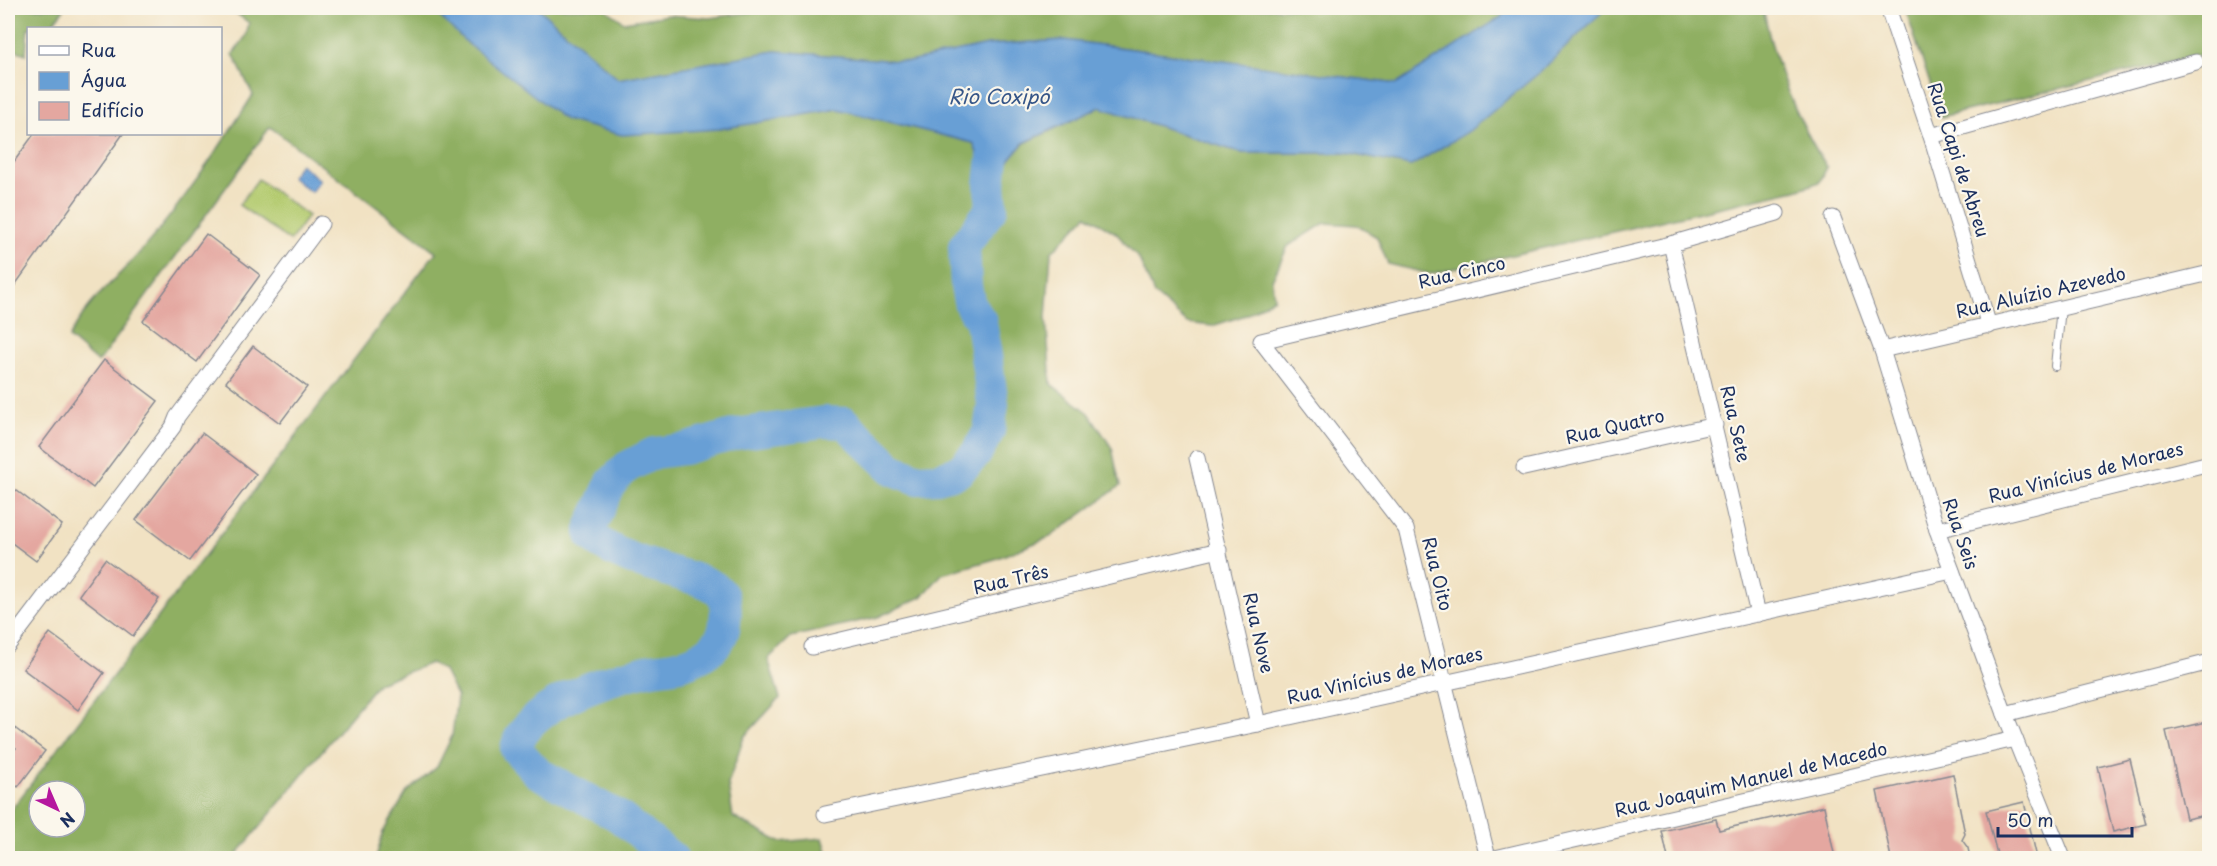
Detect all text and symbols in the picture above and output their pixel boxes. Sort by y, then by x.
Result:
legend [27,27,222,135]
text: Rua [81,36,116,63]
text: Água [81,66,127,93]
street label: Rua Capi de Abreu [1922,79,1997,240]
water label: Rio Coxipó [949,81,1051,111]
text: Edifício [81,96,144,123]
street label: Rua Cinco [1415,248,1508,295]
street label: Rua Aluízio Azevedo [1953,259,2128,324]
street label: Rua Sete [1715,383,1758,465]
street label: Rua Quatro [1563,401,1667,450]
street label: Rua Vinícius de Moraes [1985,434,2186,509]
street label: Rua Seis [1937,494,1986,573]
street label: Rua Oito [1416,534,1461,613]
street label: Rua Três [970,557,1051,600]
street label: Rua Nove [1237,590,1282,676]
street label: Rua Vinícius de Moraes [1284,639,1485,710]
street label: Rua Joaquim Manuel de Macedo [1612,734,1890,823]
north arrow [27,779,87,839]
scale bar [1998,800,2132,838]
text: 50 m [2007,806,2054,833]
text: N [55,807,81,834]

